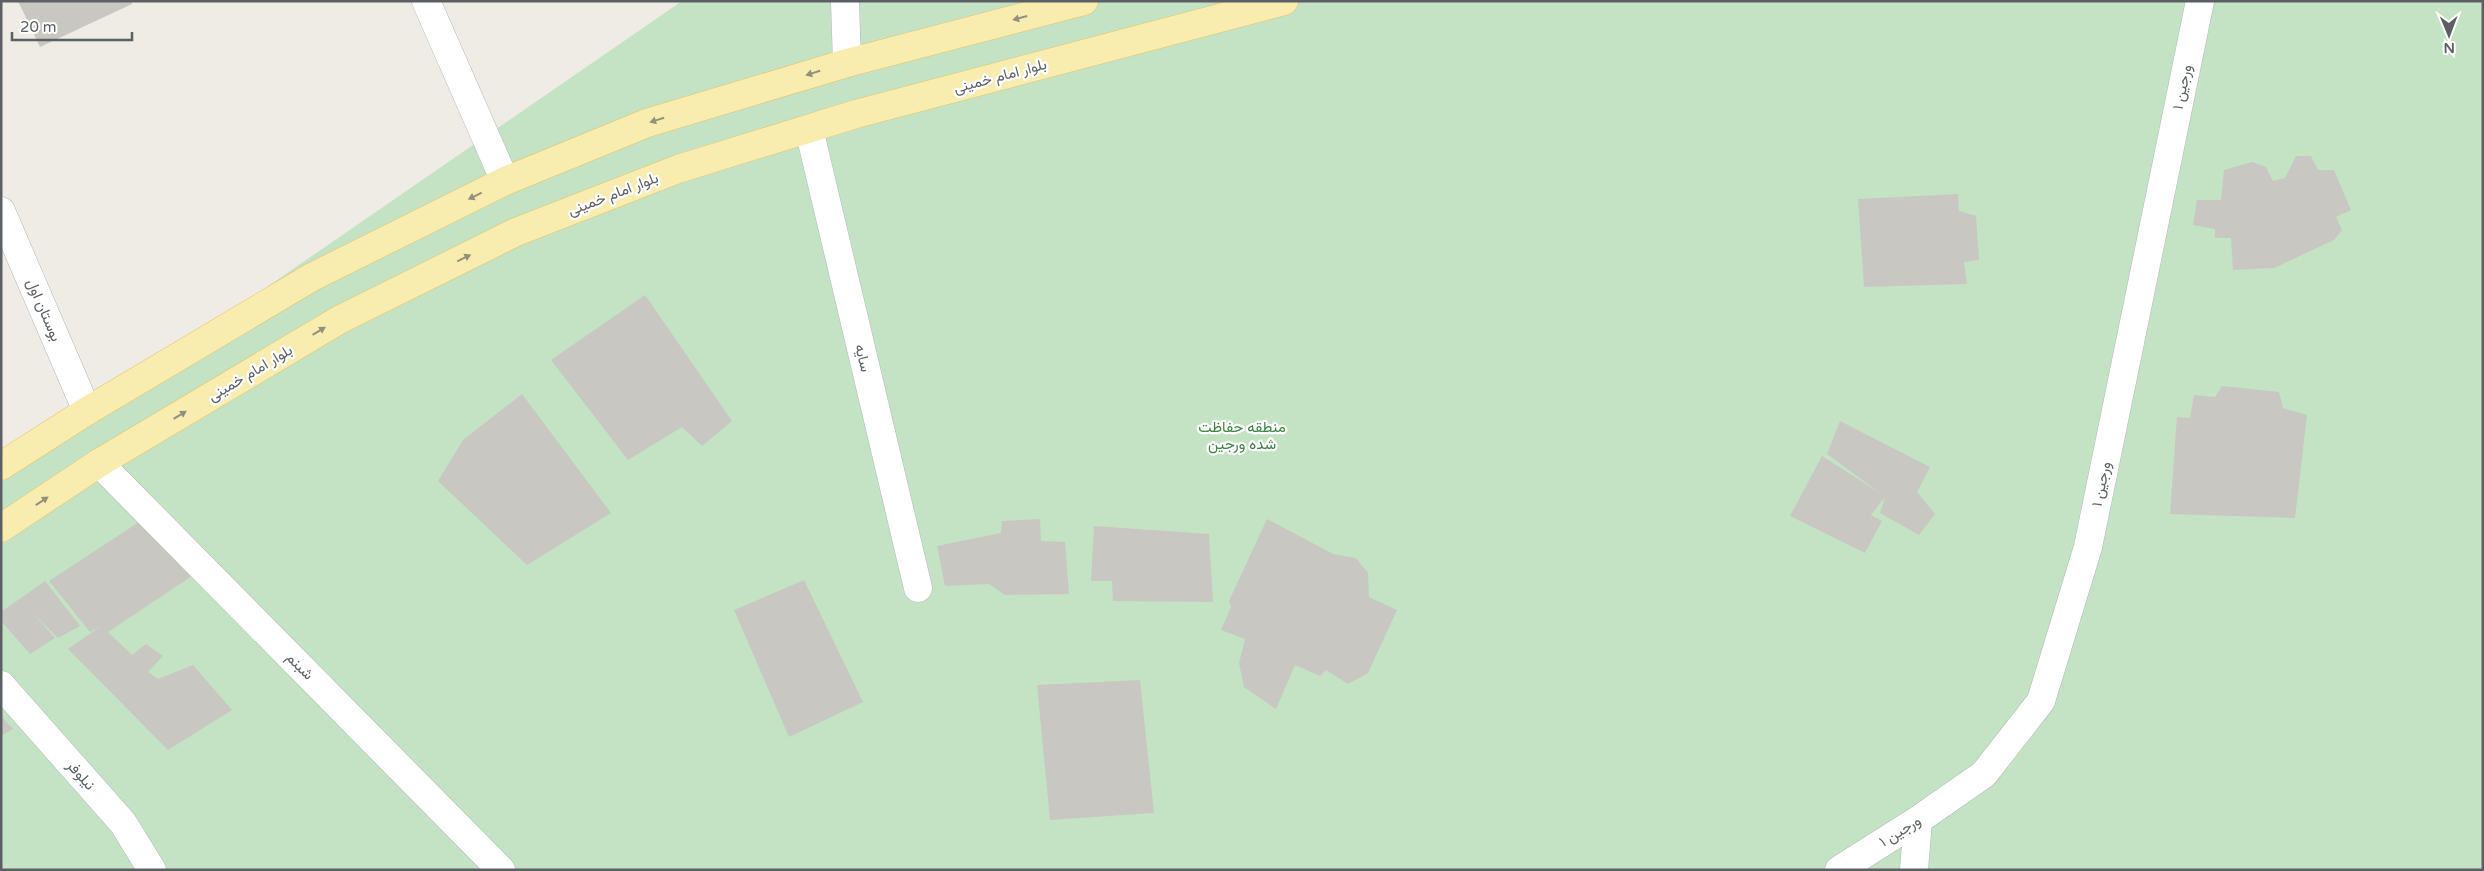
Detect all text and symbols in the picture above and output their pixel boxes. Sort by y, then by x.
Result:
scale bar [12,10,132,42]
north arrow [2424,10,2474,60]
one-way arrow [1013,14,1028,22]
text: 20 m [20,18,57,36]
text: N [2443,39,2455,56]
street label: بلوار امام خمینی [952,55,1049,98]
street label: ورجین ۱ [2168,63,2197,111]
one-way arrow [805,70,820,78]
one-way arrow [649,116,664,124]
street label: بلوار امام خمینی [565,168,661,220]
one-way arrow [467,192,482,200]
one-way arrow [457,254,471,262]
street label: بوستان اول [23,276,65,344]
one-way arrow [312,327,326,336]
street label: بلوار امام خمینی [204,341,296,406]
street label: سایه [851,342,875,374]
one-way arrow [173,410,186,419]
park label: منطقه حفاظت شده ورجین [1198,418,1286,454]
street label: ورجین ۱ [2087,460,2116,508]
one-way arrow [35,496,49,506]
street label: شبنم [282,648,318,684]
street label: نیلوفر [62,756,99,794]
street label: ورجین ۱ [1876,811,1925,852]

